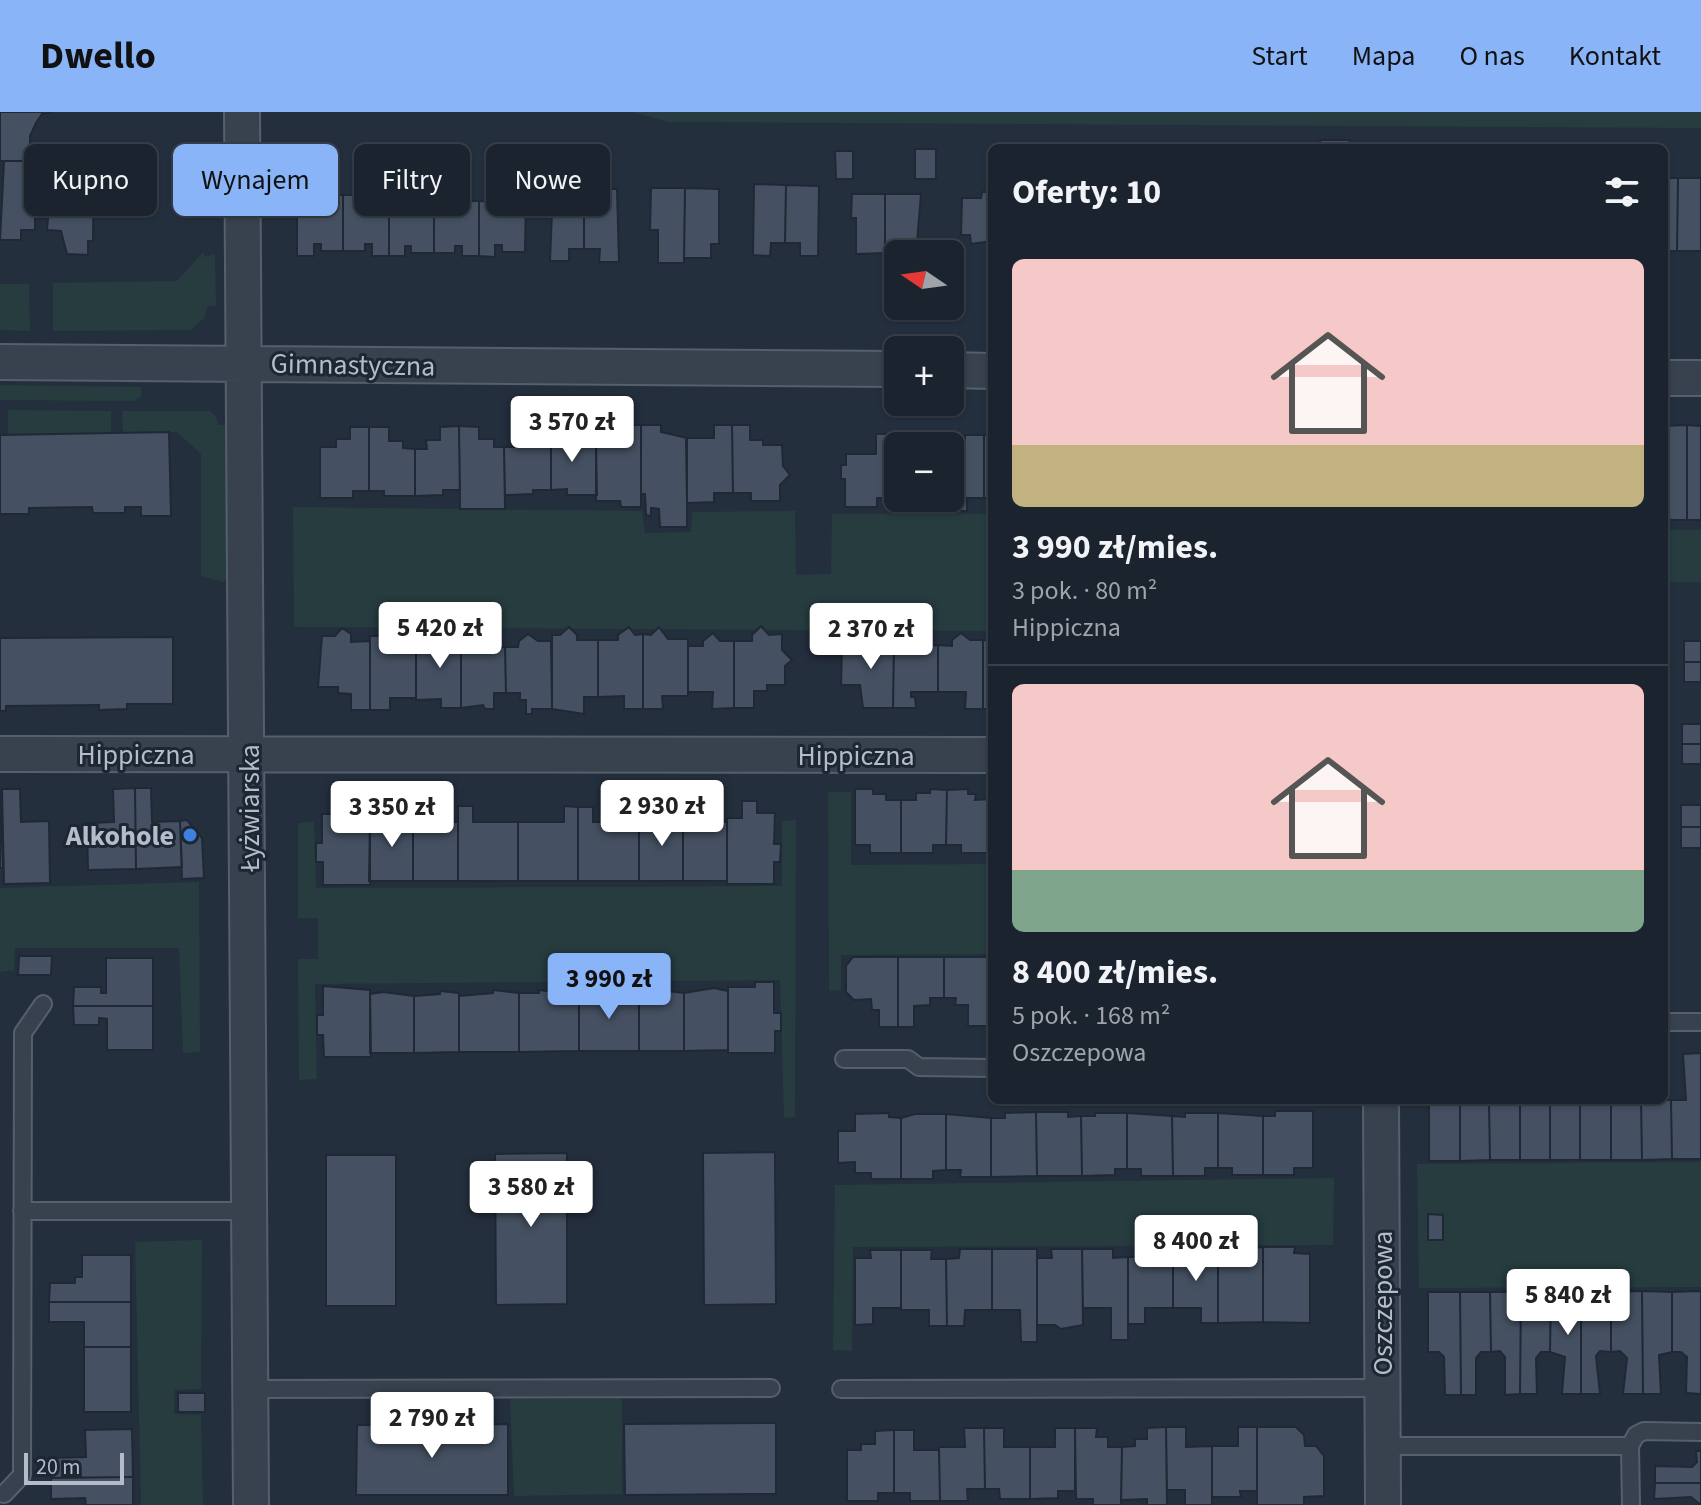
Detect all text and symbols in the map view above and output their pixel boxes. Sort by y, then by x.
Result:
text: Dwello [40,29,156,83]
text: Start [1251,36,1308,76]
text: Mapa [1352,36,1415,76]
text: O nas [1459,36,1525,76]
text: Kontakt [1569,36,1661,76]
chip: Kupno [24,144,157,216]
chip: Wynajem [173,144,338,216]
chip: Filtry [354,144,470,216]
chip: Nowe [486,144,610,216]
text: Oferty: 10 [1012,168,1161,217]
icon: filters [1600,170,1644,214]
north arrow [884,240,964,320]
map controls [884,240,964,512]
icon: home [1256,311,1400,455]
button: + [884,336,964,416]
street label: Gimnastyczna [270,344,436,386]
pin: 3 570 zł [489,396,655,464]
text: 3 570 zł [529,403,615,440]
button: − [884,432,964,512]
text: 3 990 zł/mies. [1012,523,1218,572]
text: 3 pok. · 80 m² [1012,572,1157,609]
pin: 5 420 zł [357,602,523,670]
pin: 2 370 zł [788,603,954,671]
text: 5 420 zł [397,609,483,646]
text: Hippiczna [1012,609,1121,646]
text: 2 370 zł [828,610,914,647]
street label: Hippiczna [77,735,195,775]
street label: Hippiczna [797,736,915,776]
icon: home [1256,736,1400,880]
street label: Łyżwiarska [230,744,270,873]
pin: 2 930 zł [579,780,745,848]
pin: 3 350 zł [309,781,475,849]
text: 2 930 zł [619,787,705,824]
text: 3 350 zł [349,788,435,825]
place label: Alkohole [65,816,174,856]
marker: Alkohole [181,826,199,844]
text: 8 400 zł/mies. [1012,948,1218,997]
pin: 3 990 zł [526,953,692,1021]
text: 3 990 zł [566,960,652,997]
text: 5 pok. · 168 m² [1012,997,1170,1034]
text: Oszczepowa [1012,1034,1146,1071]
pin: 3 580 zł [448,1161,614,1229]
text: 3 580 zł [488,1168,574,1205]
pin: 8 400 zł [1113,1215,1279,1283]
text: 8 400 zł [1153,1222,1239,1259]
street label: Oszczepowa [1363,1231,1403,1375]
pin: 5 840 zł [1485,1269,1651,1337]
text: 5 840 zł [1525,1276,1611,1313]
pin: 2 790 zł [349,1392,515,1460]
text: 2 790 zł [389,1399,475,1436]
scale bar [24,1449,124,1485]
text: 20 m [36,1451,81,1483]

